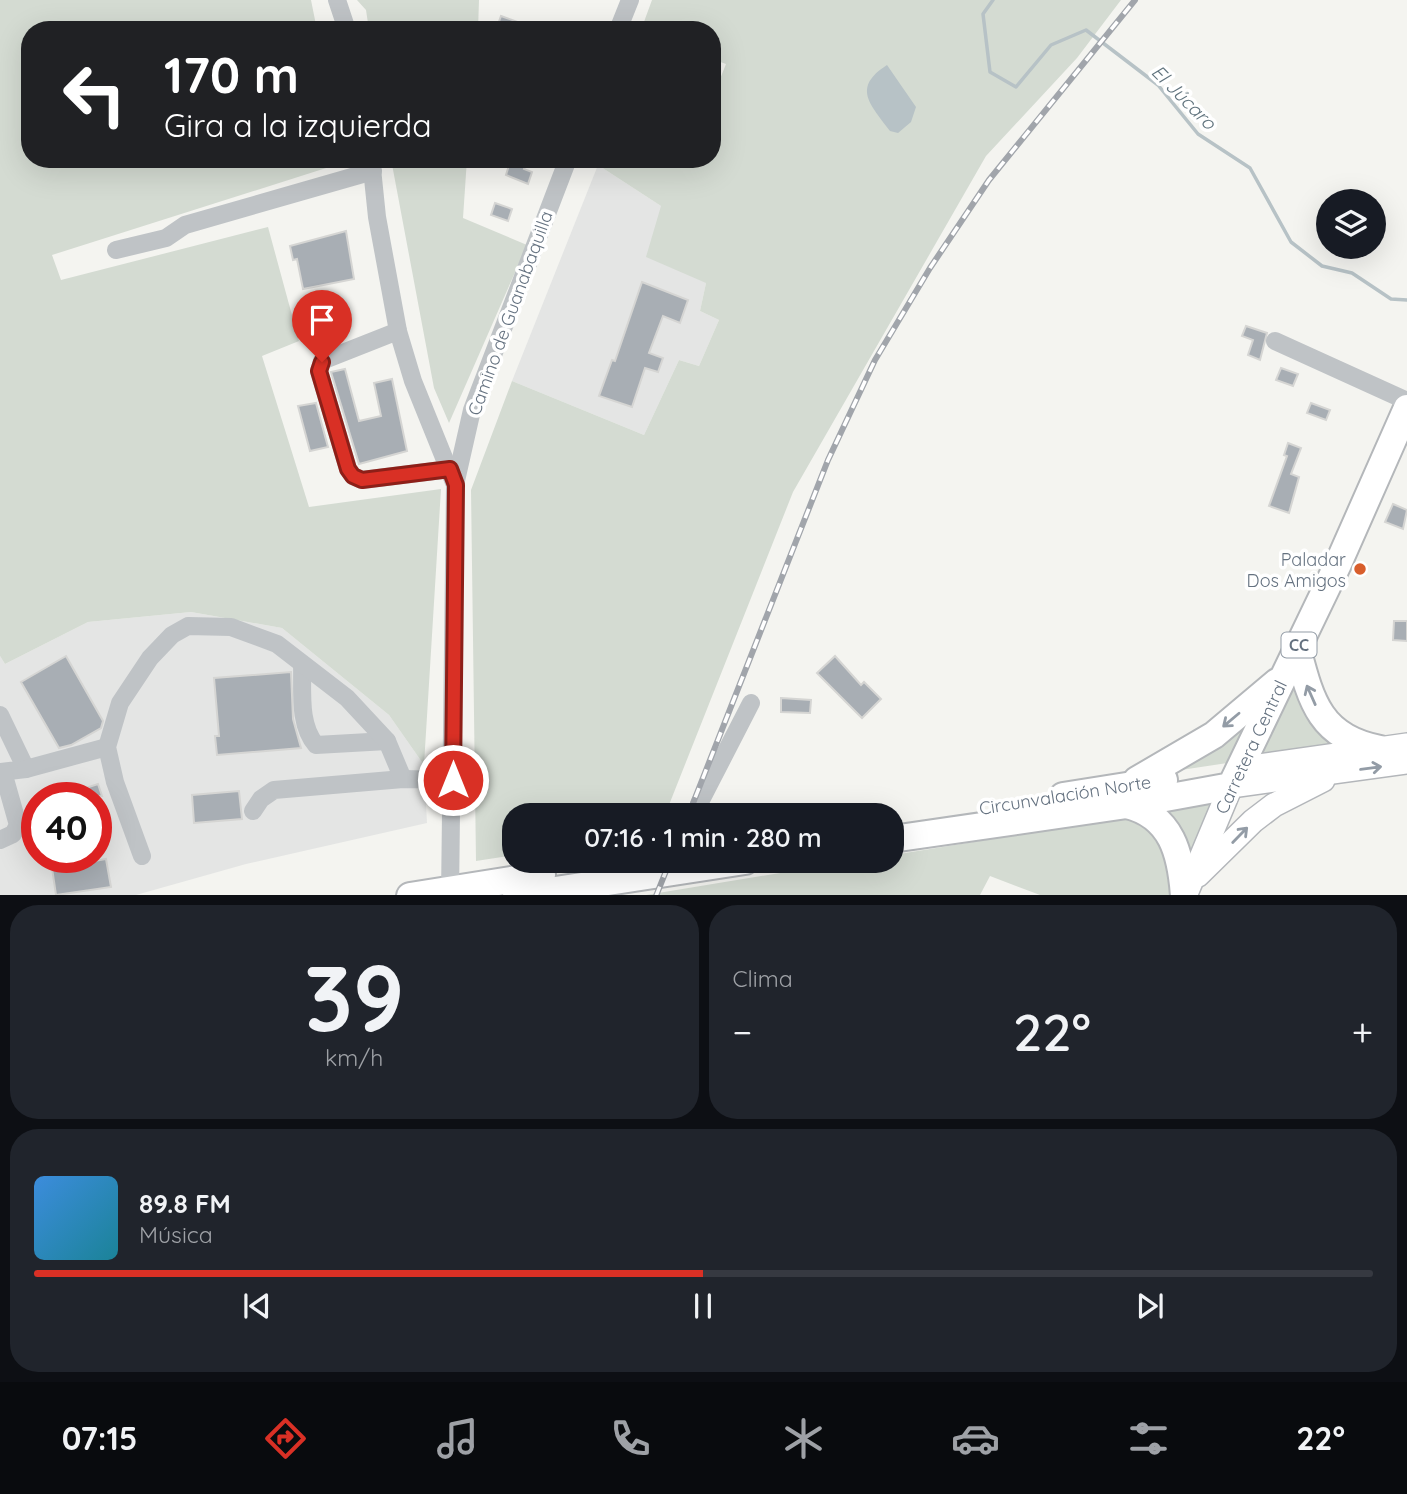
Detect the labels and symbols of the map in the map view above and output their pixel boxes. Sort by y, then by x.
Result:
water label: El Júcaro [1147,60,1222,135]
street label: Camino de Guanabaquilla [462,208,558,418]
pin [292,290,352,362]
place label: Paladar Dos Amigos [1247,548,1346,592]
marker: Paladar Dos Amigos [1352,561,1368,577]
road number: CC [1282,632,1316,658]
street label: Carretera Central [1210,676,1292,818]
one-way arrow [1304,685,1317,706]
one-way arrow [1223,713,1241,728]
position arrow [416,743,490,817]
one-way arrow [1360,761,1382,774]
street label: Circunvalación Norte [977,770,1153,820]
speed limit sign: 40 [21,782,112,873]
one-way arrow [1231,826,1248,843]

